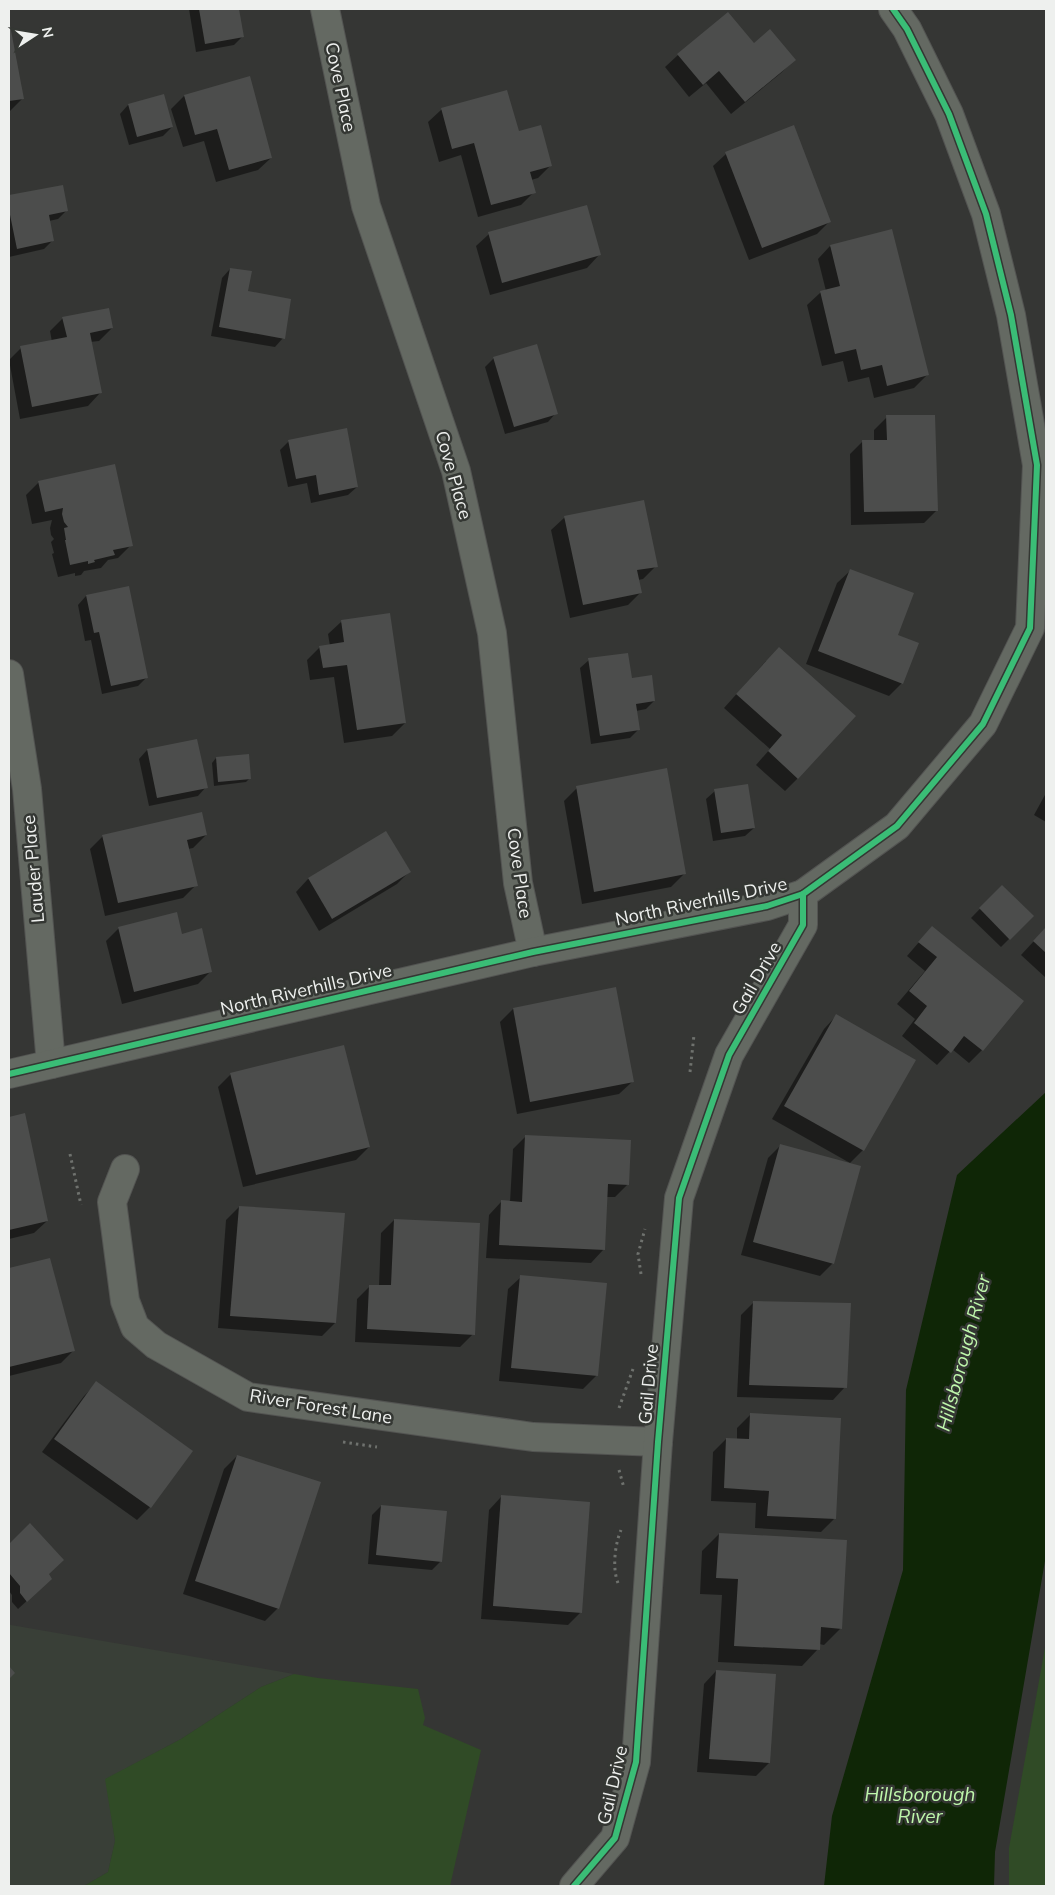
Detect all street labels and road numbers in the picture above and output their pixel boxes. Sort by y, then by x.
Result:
street label: Cove Place [320,40,362,134]
street label: Cove Place [430,428,478,522]
street label: Lauder Place [17,814,49,924]
street label: Cove Place [502,826,538,920]
street label: North Riverhills Drive [613,872,789,930]
street label: Gail Drive [726,937,786,1019]
street label: North Riverhills Drive [218,958,394,1020]
street label: Gail Drive [633,1343,663,1425]
street label: River Forest Lane [248,1383,394,1429]
street label: Gail Drive [592,1743,632,1827]

